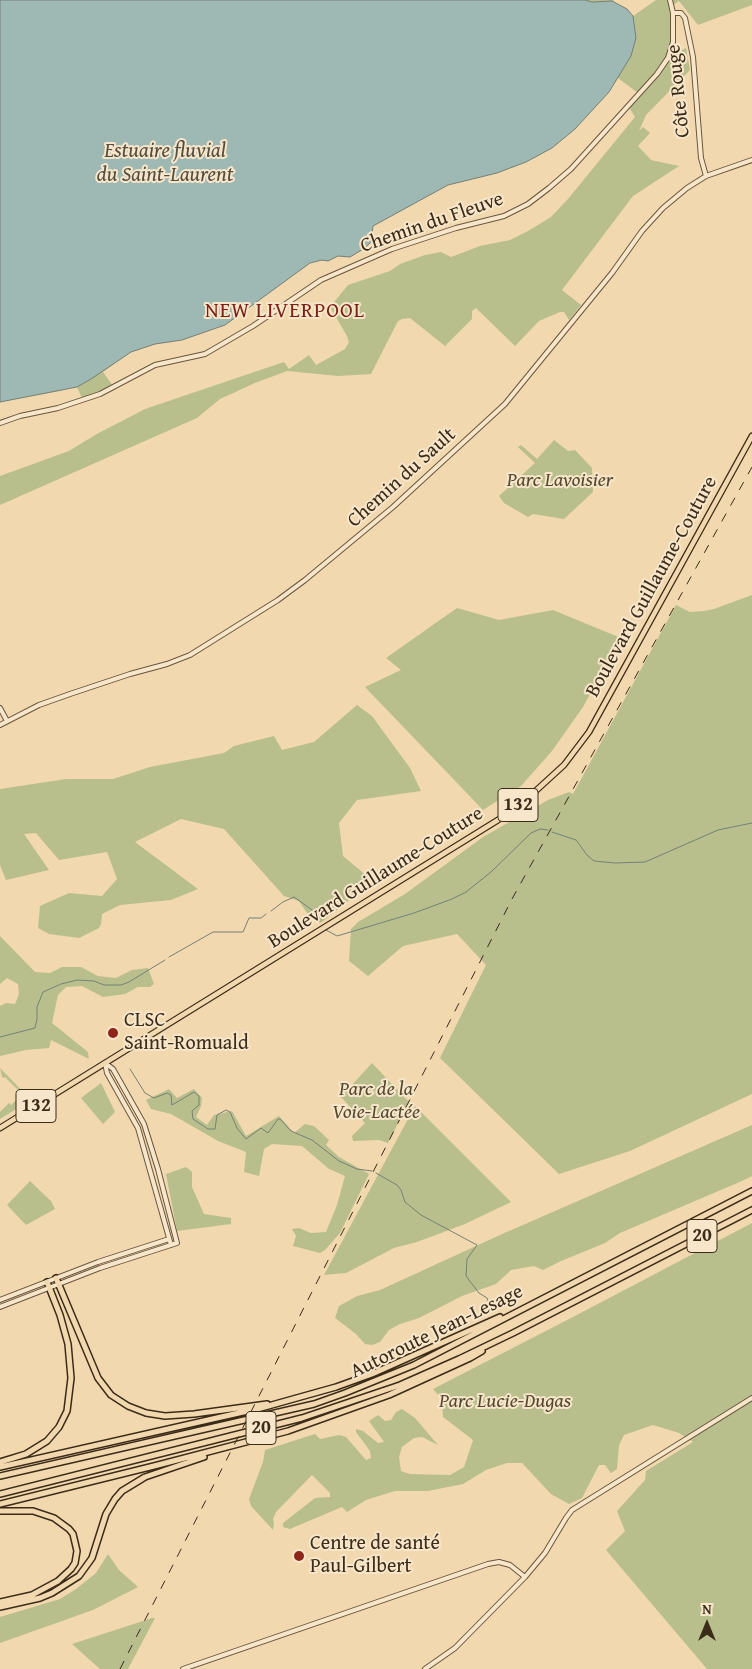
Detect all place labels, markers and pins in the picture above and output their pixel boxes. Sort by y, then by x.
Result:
place label: CLSC Saint-Romuald [124,1009,249,1056]
marker: CLSC Saint-Romuald [106,1026,120,1040]
place label: Centre de santé Paul-Gilbert [310,1532,440,1579]
marker: Centre de santé Paul-Gilbert [292,1549,306,1563]

